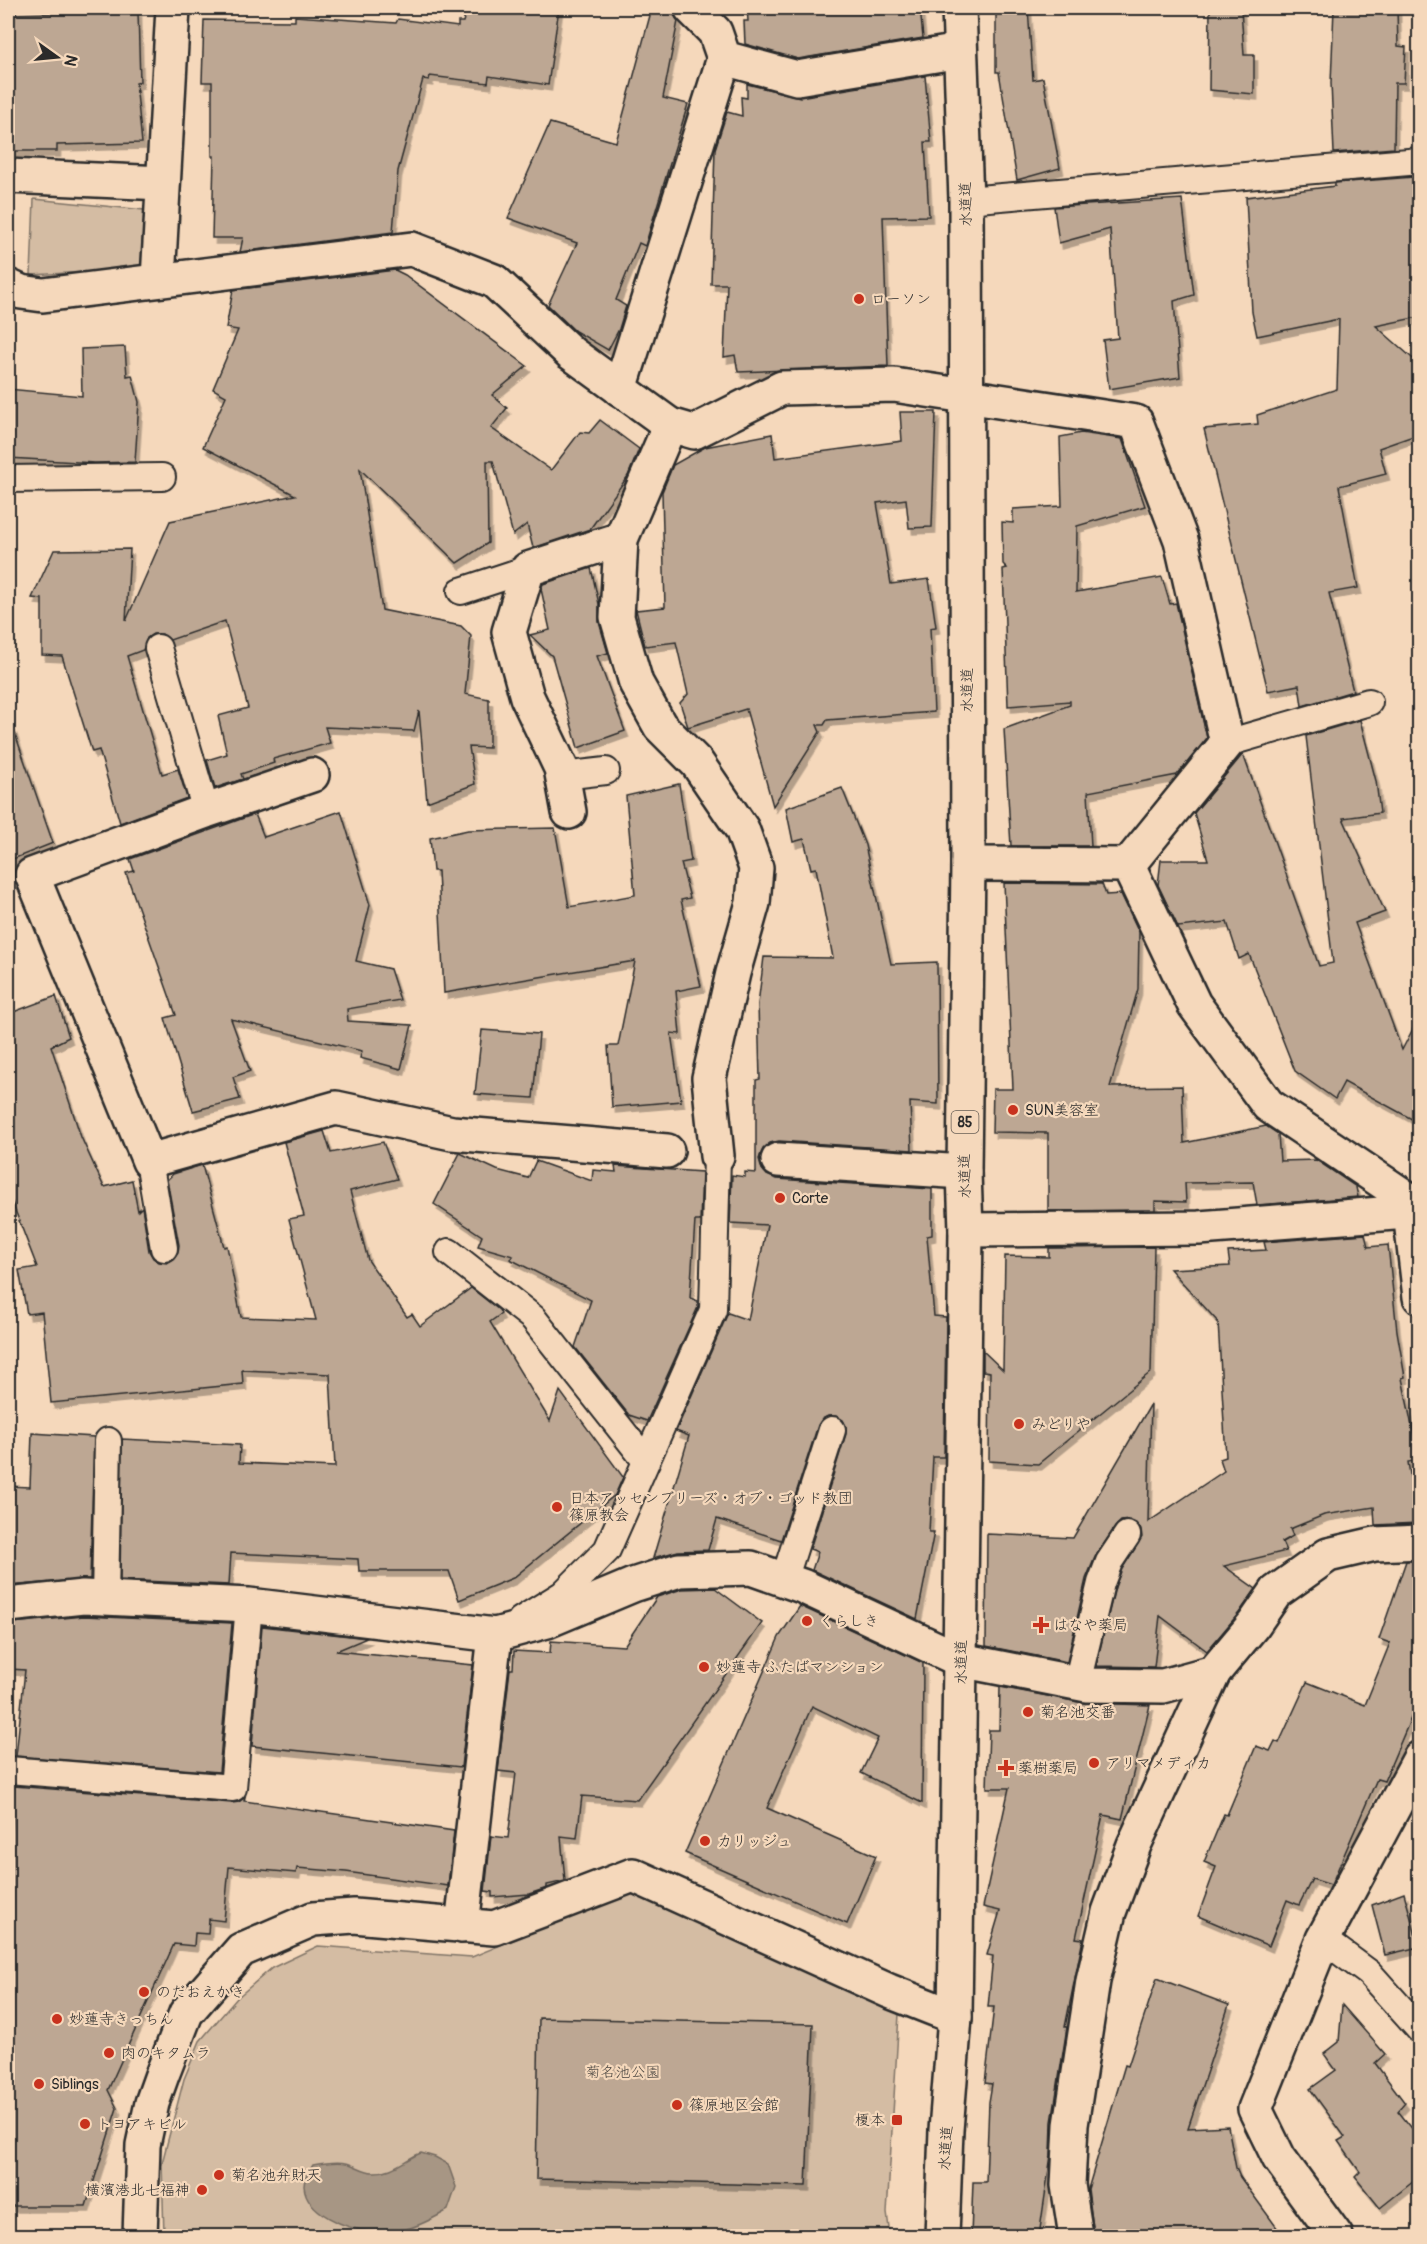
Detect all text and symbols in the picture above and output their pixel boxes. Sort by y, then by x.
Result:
north arrow [27,27,87,87]
text: N [59,53,82,69]
street label: 水道道 [956,181,976,227]
place label: ローソン [871,290,931,309]
marker: ローソン [852,292,866,306]
street label: 水道道 [958,667,977,713]
place label: SUN美容室 [1025,1101,1099,1120]
marker: SUN美容室 [1006,1103,1020,1117]
road number: 85 [952,1111,978,1133]
street label: 水道道 [955,1153,975,1199]
place label: Corte [792,1189,829,1208]
marker: Corte [773,1191,787,1205]
place label: みどりや [1031,1415,1091,1434]
marker: みどりや [1012,1417,1026,1431]
place label: 日本アッセンブリーズ・オブ・ゴッド教団 篠原教会 [569,1489,853,1525]
marker: 日本アッセンブリーズ・オブ・ゴッド教団 篠原教会 [550,1500,564,1514]
place label: くらしき [819,1612,879,1631]
marker: くらしき [800,1614,814,1628]
place label: はなや薬局 [1053,1616,1128,1635]
marker: はなや薬局 [1034,1618,1048,1632]
street label: 水道道 [952,1639,971,1685]
place label: 妙蓮寺 ふたばマンション [716,1658,884,1677]
marker: 妙蓮寺 ふたばマンション [697,1660,711,1674]
place label: 菊名池交番 [1040,1703,1115,1722]
marker: 菊名池交番 [1021,1705,1035,1719]
place label: アリマメディカ [1106,1754,1211,1773]
marker: アリマメディカ [1087,1756,1101,1770]
place label: 薬樹薬局 [1018,1759,1078,1778]
marker: 薬樹薬局 [999,1761,1013,1775]
place label: カリッジュ [717,1832,792,1851]
marker: カリッジュ [698,1834,712,1848]
place label: のだおえかき [156,1983,245,2002]
marker: のだおえかき [137,1985,151,1999]
place label: 妙蓮寺きっちん [69,2010,174,2029]
marker: 妙蓮寺きっちん [50,2012,64,2026]
place label: 肉のキタムラ [121,2044,211,2063]
marker: 肉のキタムラ [102,2046,116,2060]
park label: 菊名池公園 [585,2063,661,2082]
place label: Siblings [51,2075,99,2094]
marker: Siblings [32,2077,46,2091]
place label: 篠原地区会館 [689,2096,779,2115]
marker: 篠原地区会館 [670,2098,684,2112]
place label: 榎本 [855,2111,885,2130]
marker: 榎本 [890,2113,904,2127]
place label: トヨアキビル [97,2115,187,2134]
marker: トヨアキビル [78,2117,92,2131]
street label: 水道道 [935,2125,957,2171]
place label: 菊名池弁財天 [231,2166,321,2185]
marker: 菊名池弁財天 [212,2168,226,2182]
place label: 横濱港北七福神 [85,2181,190,2200]
marker: 横濱港北七福神 [195,2183,209,2197]

